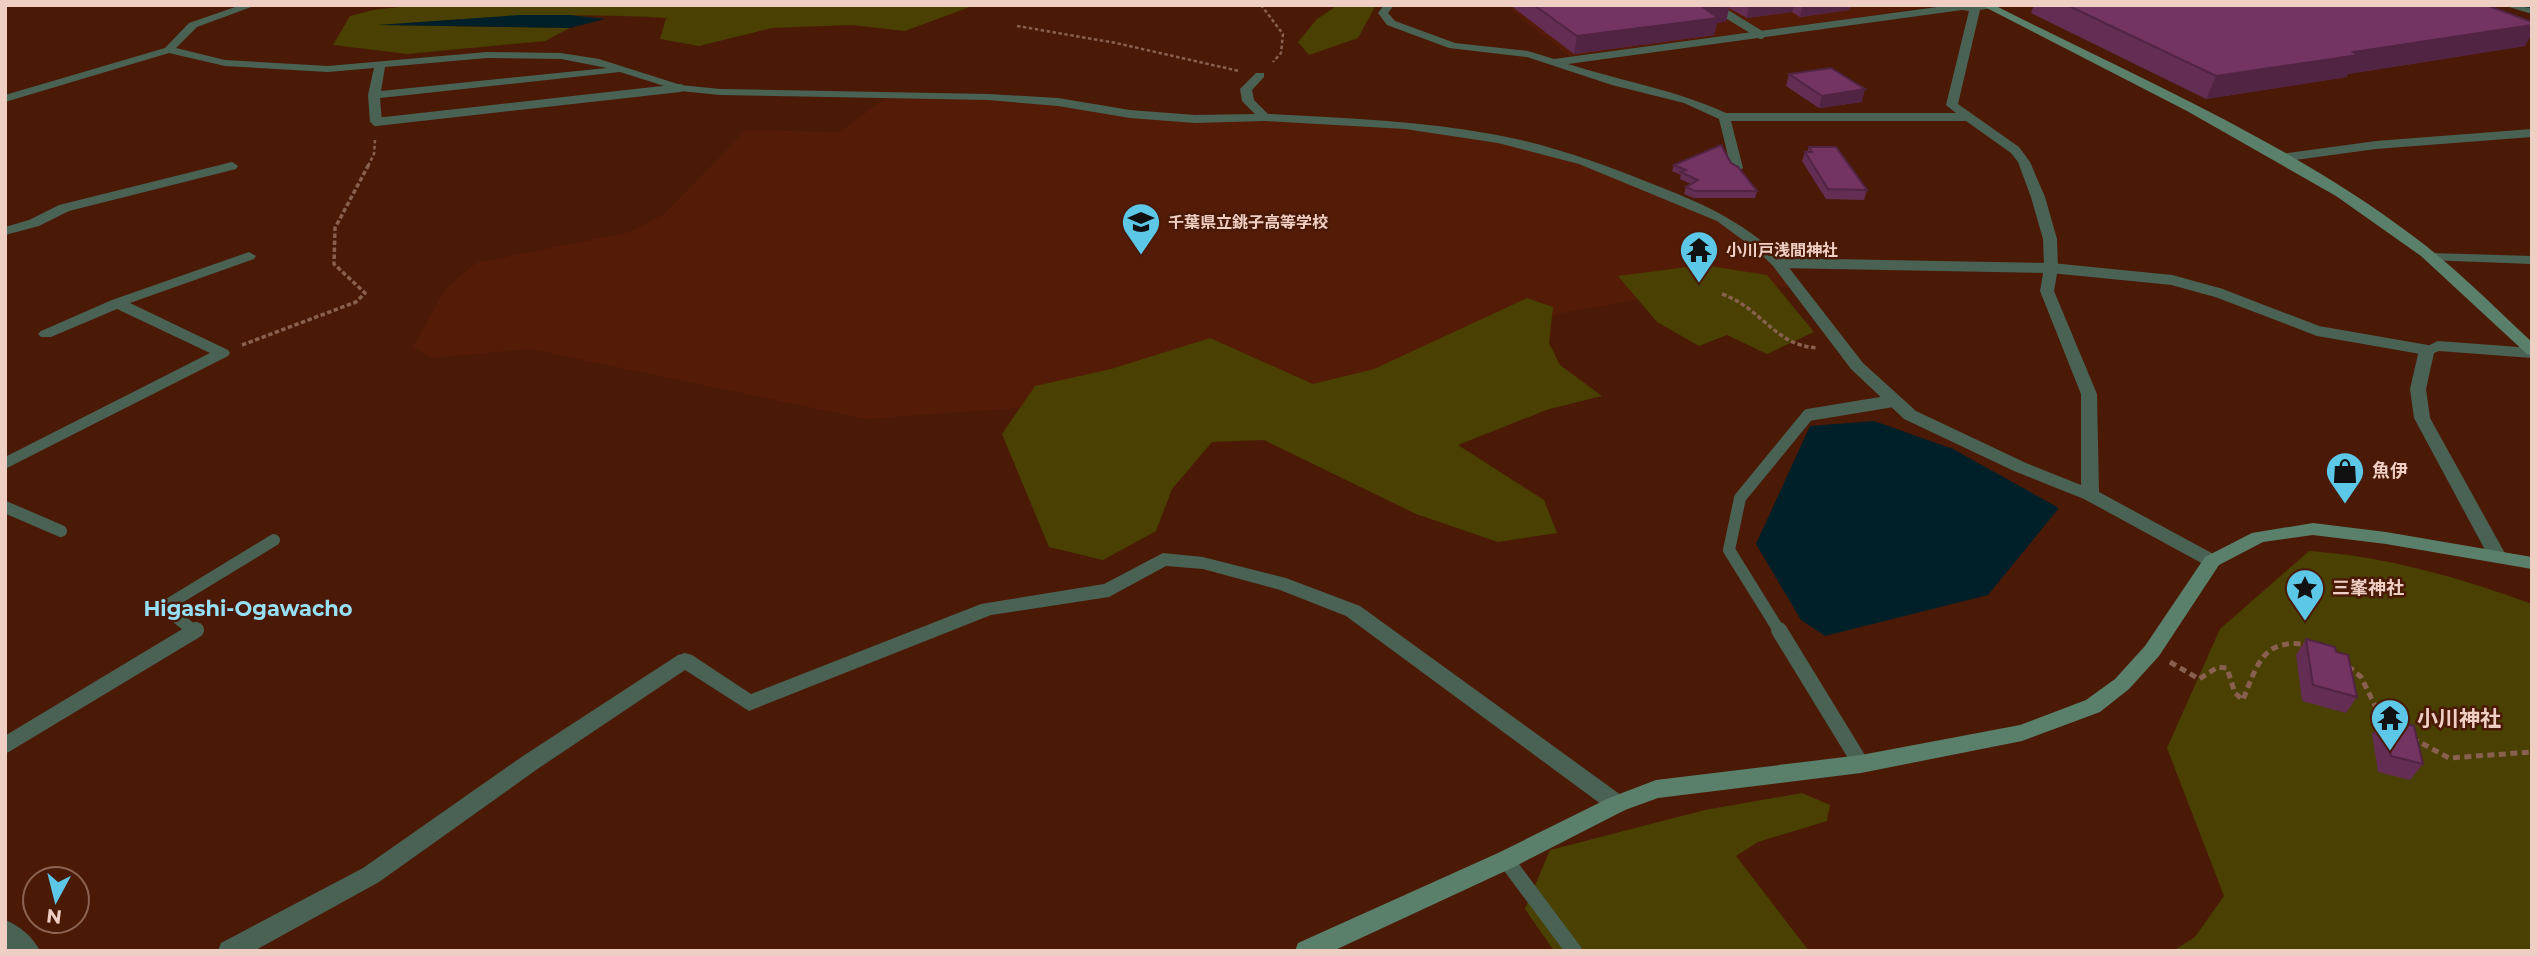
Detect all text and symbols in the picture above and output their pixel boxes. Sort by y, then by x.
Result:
school or university icon: 千葉県立銚子高等学校 [1120,201,1162,256]
place label: 千葉県立銚子高等学校 [1168,213,1328,232]
temple icon: 小川戸浅間神社 [1678,229,1720,284]
place label: 小川戸浅間神社 [1726,241,1838,260]
shop icon: 魚伊 [2324,450,2366,505]
place label: 魚伊 [2372,460,2408,482]
place icon: 三峯神社 [2284,567,2326,622]
place label: 三峯神社 [2332,577,2404,599]
district label: Higashi-Ogawacho [143,596,353,621]
temple icon: 小川神社 [2369,697,2411,752]
place label: 小川神社 [2417,706,2501,731]
north arrow [21,865,91,935]
text: N [45,904,63,929]

